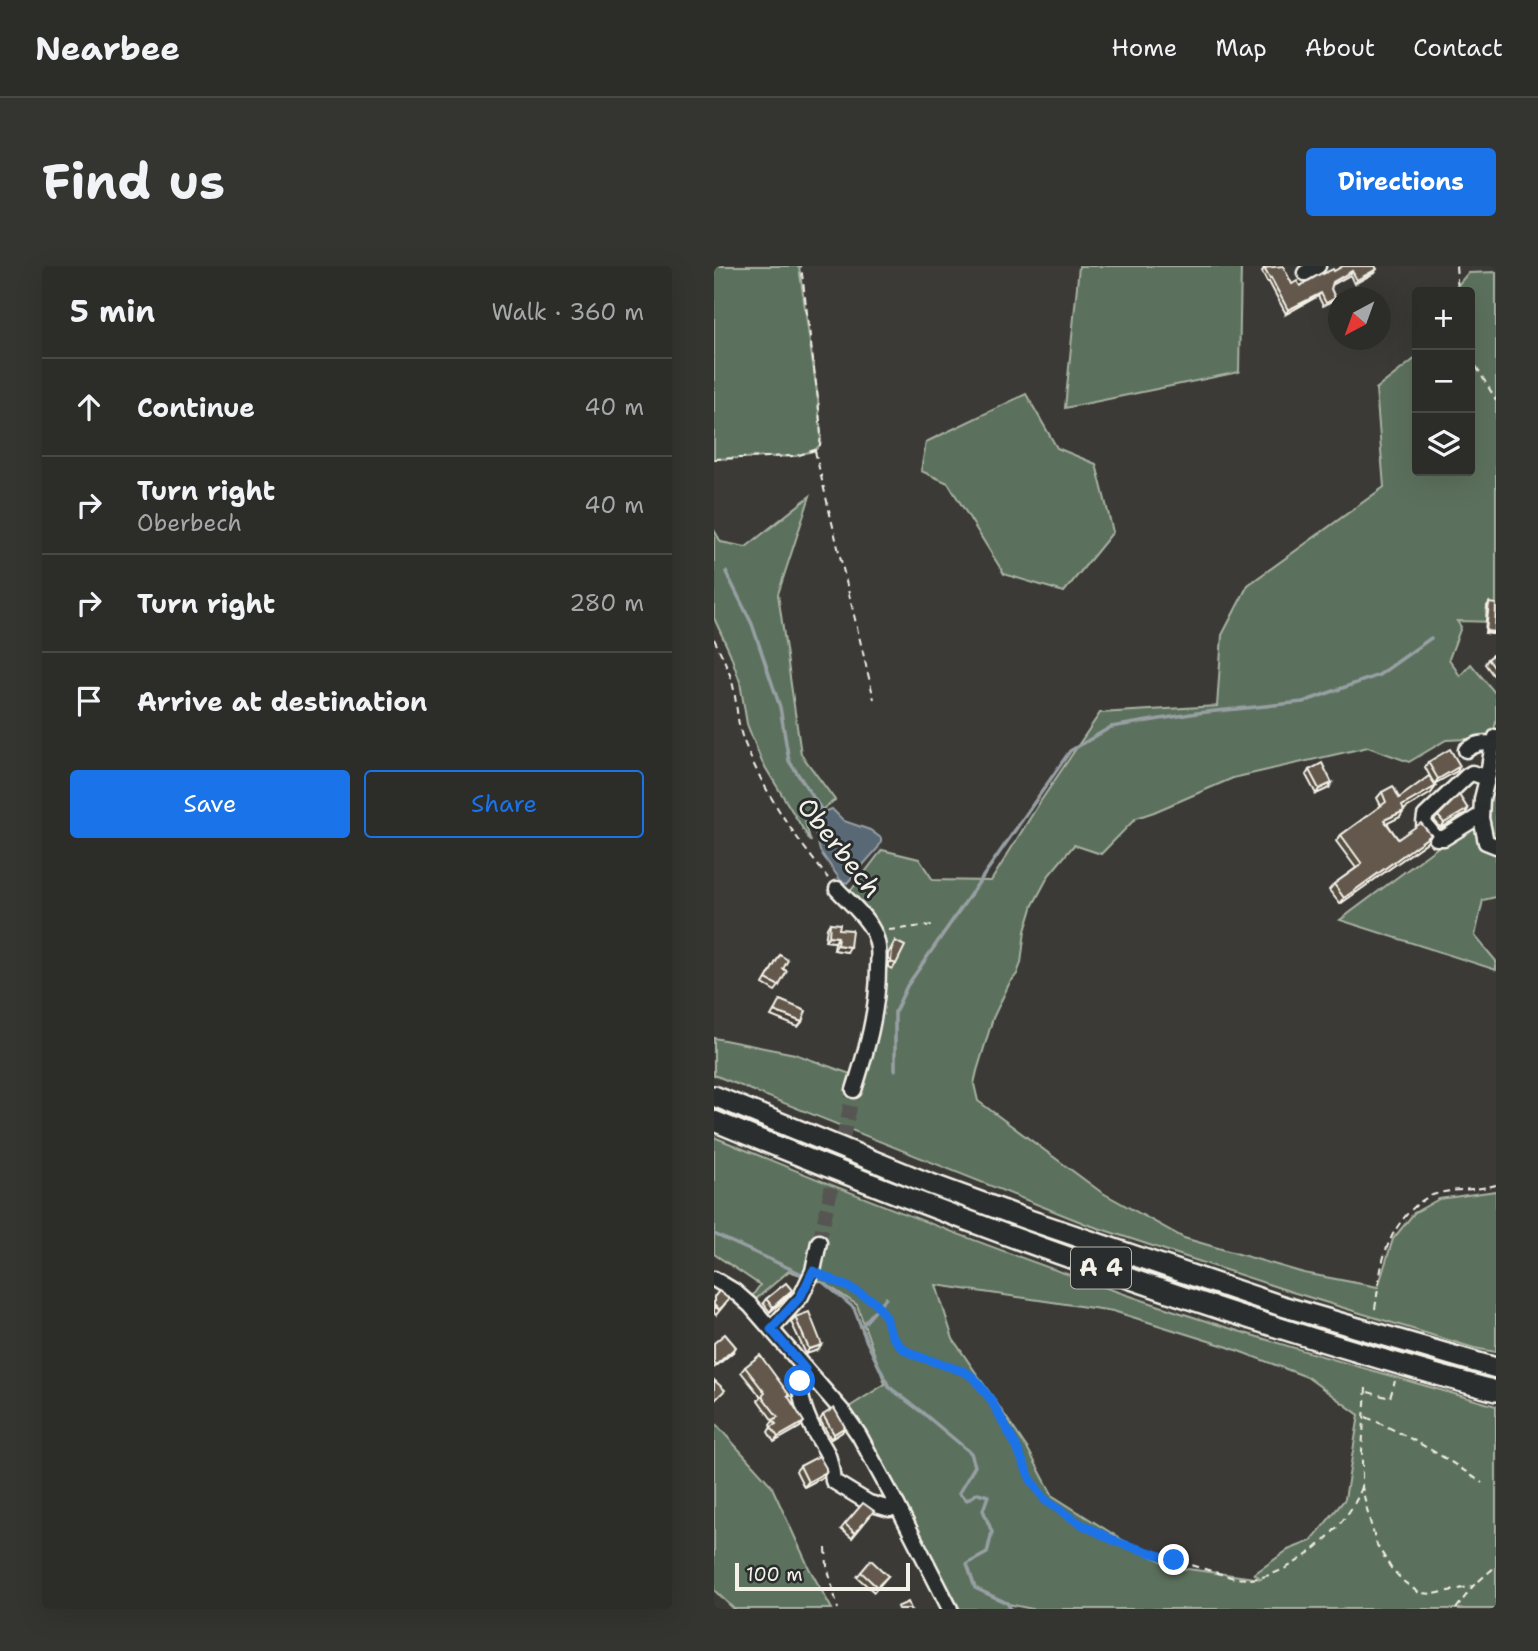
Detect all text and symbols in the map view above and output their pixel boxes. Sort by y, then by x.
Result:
text: Nearbee [35,26,180,71]
text: Home [1111,32,1177,64]
text: Map [1215,32,1267,64]
text: About [1305,32,1375,64]
text: Contact [1413,32,1503,64]
button: Directions [1306,148,1496,216]
text: Find us [42,149,225,215]
north arrow [1328,287,1391,350]
map controls [1412,287,1475,476]
button: + [1412,287,1475,350]
text: 5 min [70,291,155,332]
text: Walk · 360 m [491,297,644,327]
button: − [1412,350,1475,413]
icon: ahead [70,388,108,426]
text: Continue [137,390,255,425]
text: 40 m [584,392,644,422]
button: layers [1412,413,1475,476]
text: Turn right [137,473,275,508]
icon: right [70,486,108,524]
text: 40 m [584,490,644,520]
text: Oberbech [137,508,242,538]
icon: right [70,584,108,622]
text: Turn right [137,586,275,621]
text: 280 m [569,588,644,618]
icon: arrive [70,682,108,720]
text: Arrive at destination [137,684,427,719]
button: Save [70,770,350,838]
button: Share [364,770,644,838]
street label: Oberbech [790,790,890,904]
road number: A 4 [1071,1248,1131,1288]
route start [784,1365,815,1396]
route end [1158,1544,1189,1575]
scale bar [735,1560,910,1592]
text: 100 m [746,1562,803,1587]

